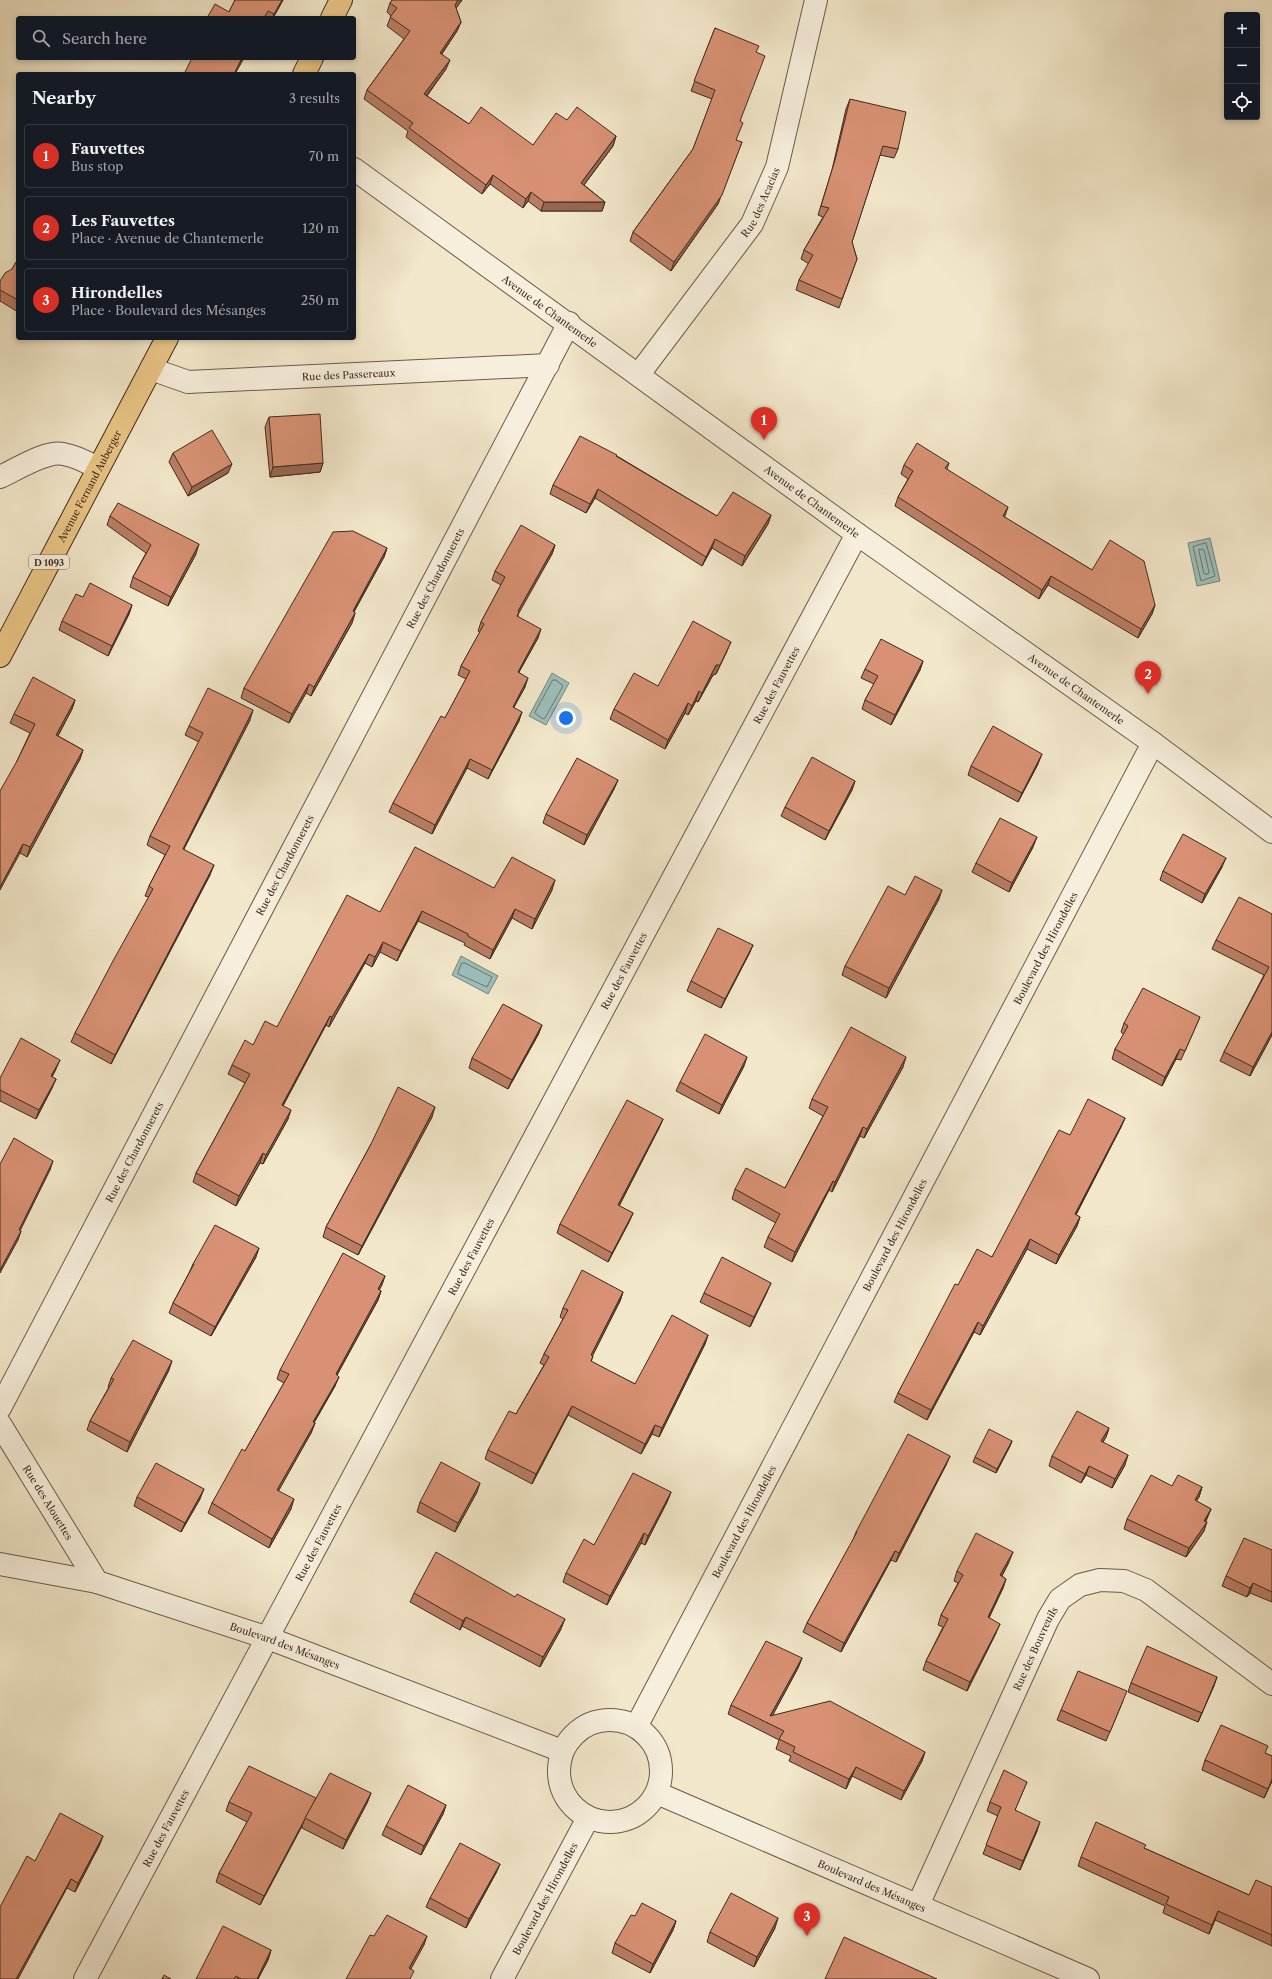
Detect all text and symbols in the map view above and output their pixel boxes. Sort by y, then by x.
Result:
map controls [1224,12,1260,120]
button: + [1224,12,1260,48]
search box [16,16,356,60]
icon: search [30,27,52,49]
text: Search here [62,29,147,48]
button: − [1224,48,1260,84]
button: locate [1224,84,1260,120]
text: Nearby [32,88,96,108]
text: 3 results [289,90,340,106]
text: Fauvettes [71,139,145,158]
text: 1 [43,148,49,164]
text: 70 m [309,148,339,164]
text: Bus stop [71,158,123,174]
street label: Rue des Acacias [738,165,783,240]
text: Les Fauvettes [71,211,175,230]
text: 2 [42,220,50,236]
text: 120 m [302,220,339,236]
text: Place · Avenue de Chantemerle [71,230,264,246]
street label: Avenue de Chantemerle [499,271,601,350]
text: Hirondelles [71,283,163,302]
text: 3 [42,292,50,308]
text: 250 m [301,292,339,308]
text: Place · Boulevard des Mésanges [71,302,266,318]
street label: Rue des Passereaux [302,366,396,383]
pin: 1 [751,407,777,440]
street label: Avenue Fernand Auberger [54,427,124,545]
street label: Avenue de Chantemerle [761,462,863,541]
street label: Rue des Chardonnerets [403,526,467,631]
road number: D 1093 [29,555,69,569]
street label: Rue des Fauvettes [750,644,802,726]
street label: Avenue de Chantemerle [1025,650,1127,728]
pin: 2 [1135,661,1161,694]
your location [556,708,576,728]
street label: Rue des Chardonnerets [253,813,316,918]
street label: Boulevard des Hirondelles [1010,889,1080,1007]
street label: Rue des Fauvettes [598,930,650,1012]
street label: Rue des Chardonnerets [102,1100,166,1205]
street label: Boulevard des Hirondelles [860,1176,930,1293]
street label: Rue des Fauvettes [445,1216,497,1298]
street label: Rue des Alouettes [20,1463,76,1542]
street label: Boulevard des Hirondelles [709,1463,779,1580]
street label: Rue des Fauvettes [292,1502,344,1583]
street label: Rue des Bouvreuils [1010,1604,1061,1693]
street label: Boulevard des Mésanges [228,1619,342,1672]
street label: Rue des Fauvettes [140,1787,192,1869]
street label: Boulevard des Hirondelles [510,1840,580,1957]
street label: Boulevard des Mésanges [816,1857,928,1915]
pin: 3 [794,1903,820,1936]

